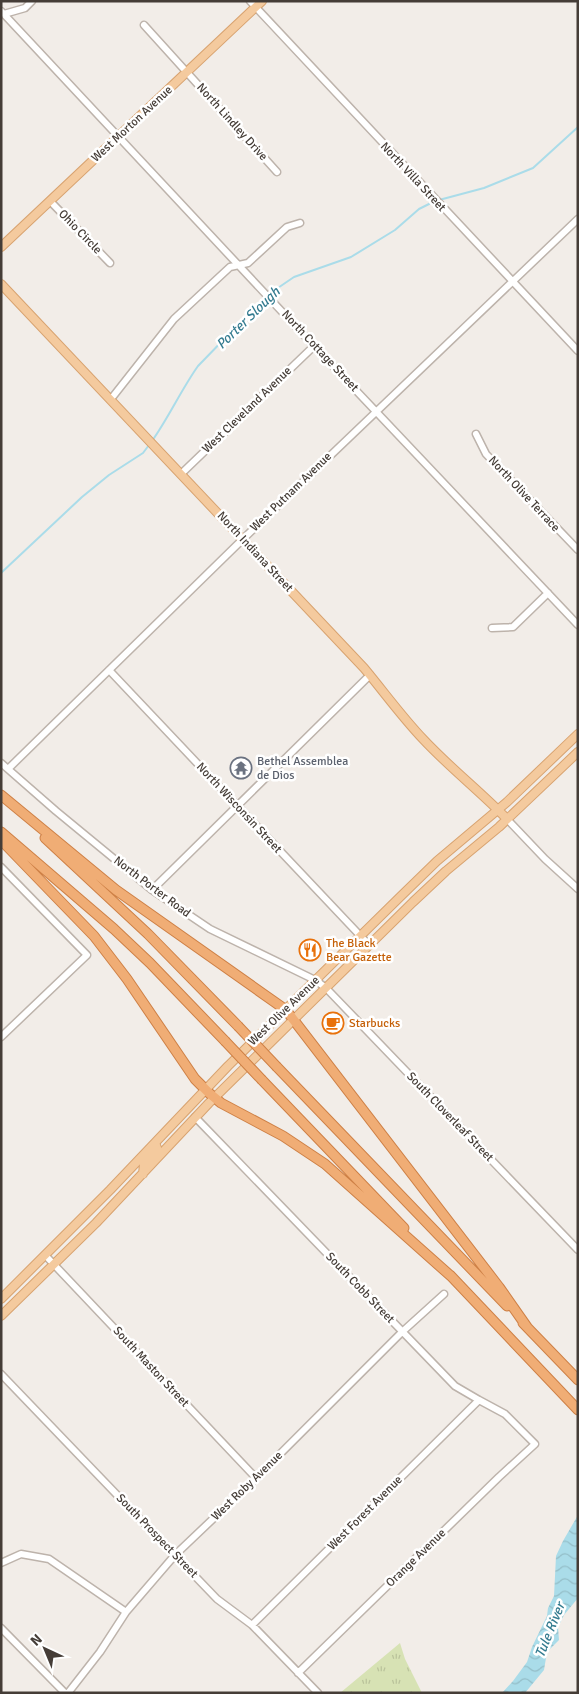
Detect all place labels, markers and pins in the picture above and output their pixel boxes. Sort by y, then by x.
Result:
place label: Bethel Assemblea de Dios [257,754,348,783]
temple icon: Bethel Assemblea de Dios [229,756,253,780]
place label: The Black Bear Gazette [326,936,392,965]
restaurant icon: The Black Bear Gazette [298,938,322,962]
cafe icon: Starbucks [321,1011,345,1035]
place label: Starbucks [349,1016,400,1031]

